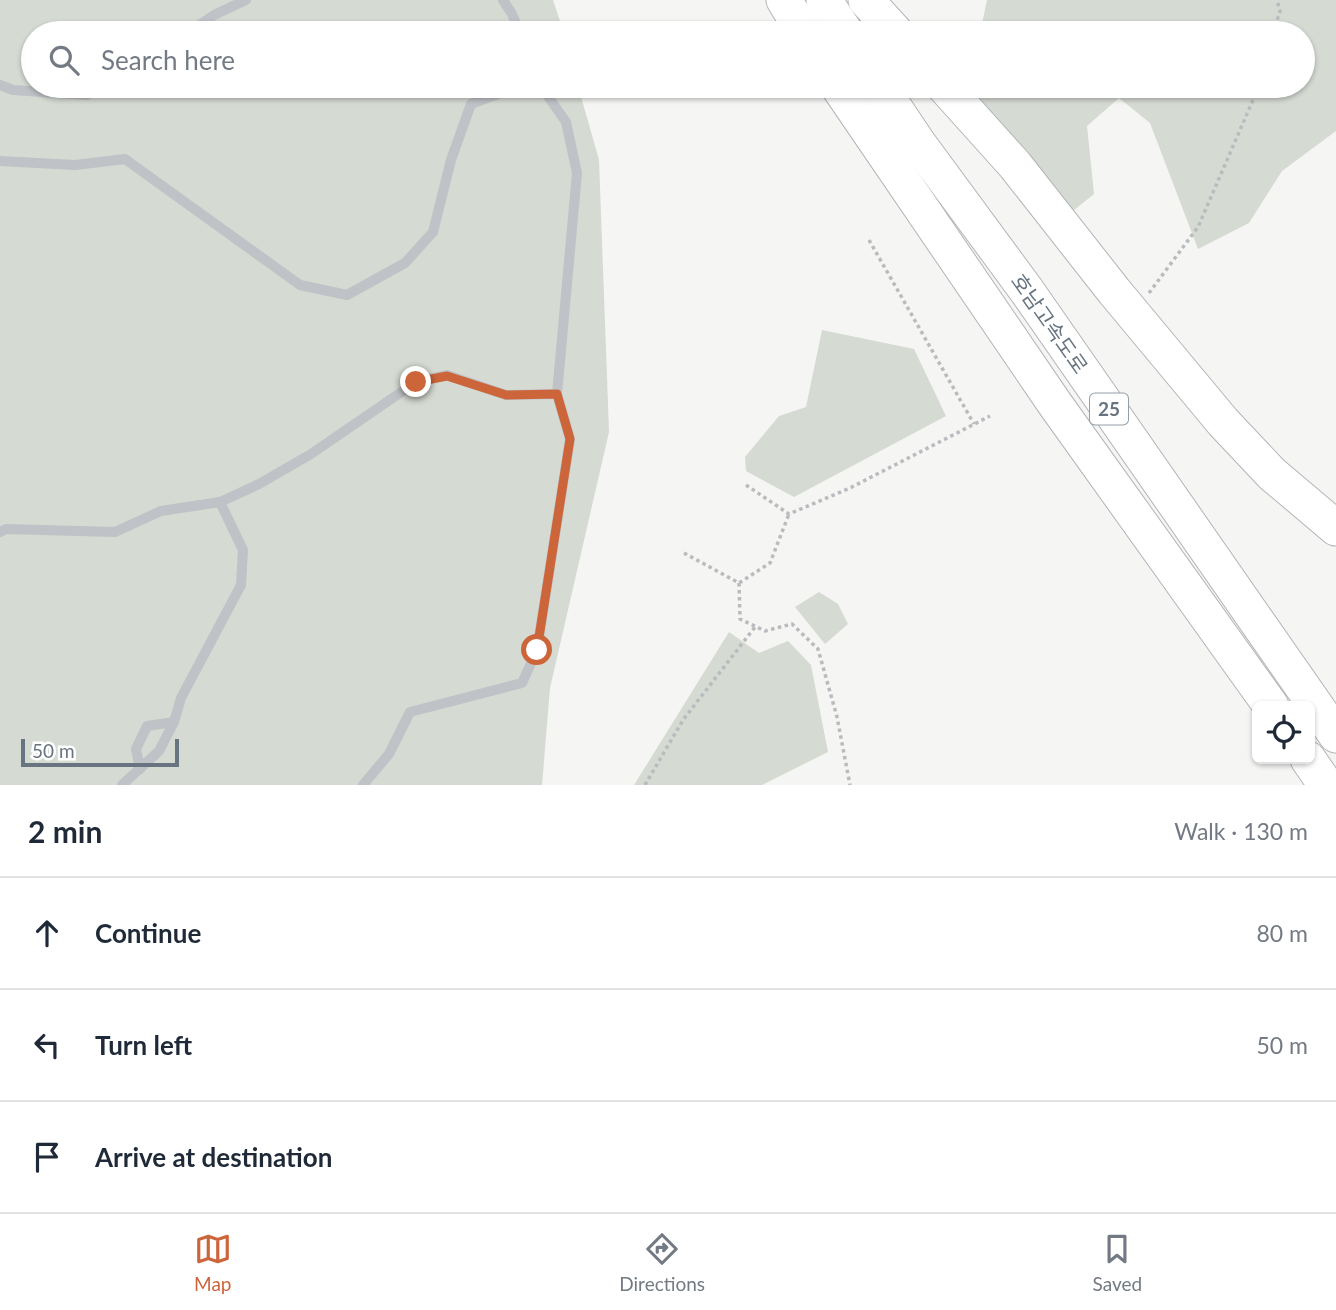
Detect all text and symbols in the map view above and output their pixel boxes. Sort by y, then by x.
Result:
search box [21,21,1315,98]
icon: search [45,41,83,79]
text: Search here [101,44,235,76]
street label: 호남고속도로 [1007,268,1094,378]
route end [400,366,431,397]
road number: 25 [1090,394,1128,424]
route start [521,634,552,665]
map controls [1252,701,1315,764]
button: locate [1252,701,1315,764]
scale bar [21,736,178,768]
text: 50 m [32,739,75,762]
text: 2 min [28,813,102,849]
text: Walk · 130 m [1174,817,1308,845]
icon: ahead [28,914,66,952]
text: Continue [95,917,201,949]
text: 80 m [1257,919,1308,947]
icon: left [28,1026,66,1064]
text: Turn left [95,1029,192,1061]
text: 50 m [1257,1031,1308,1059]
icon: arrive [28,1138,66,1176]
text: Arrive at destination [95,1141,332,1173]
tab: Map [194,1230,232,1295]
tab: Directions [619,1230,705,1295]
tab: Saved [1093,1230,1142,1295]

